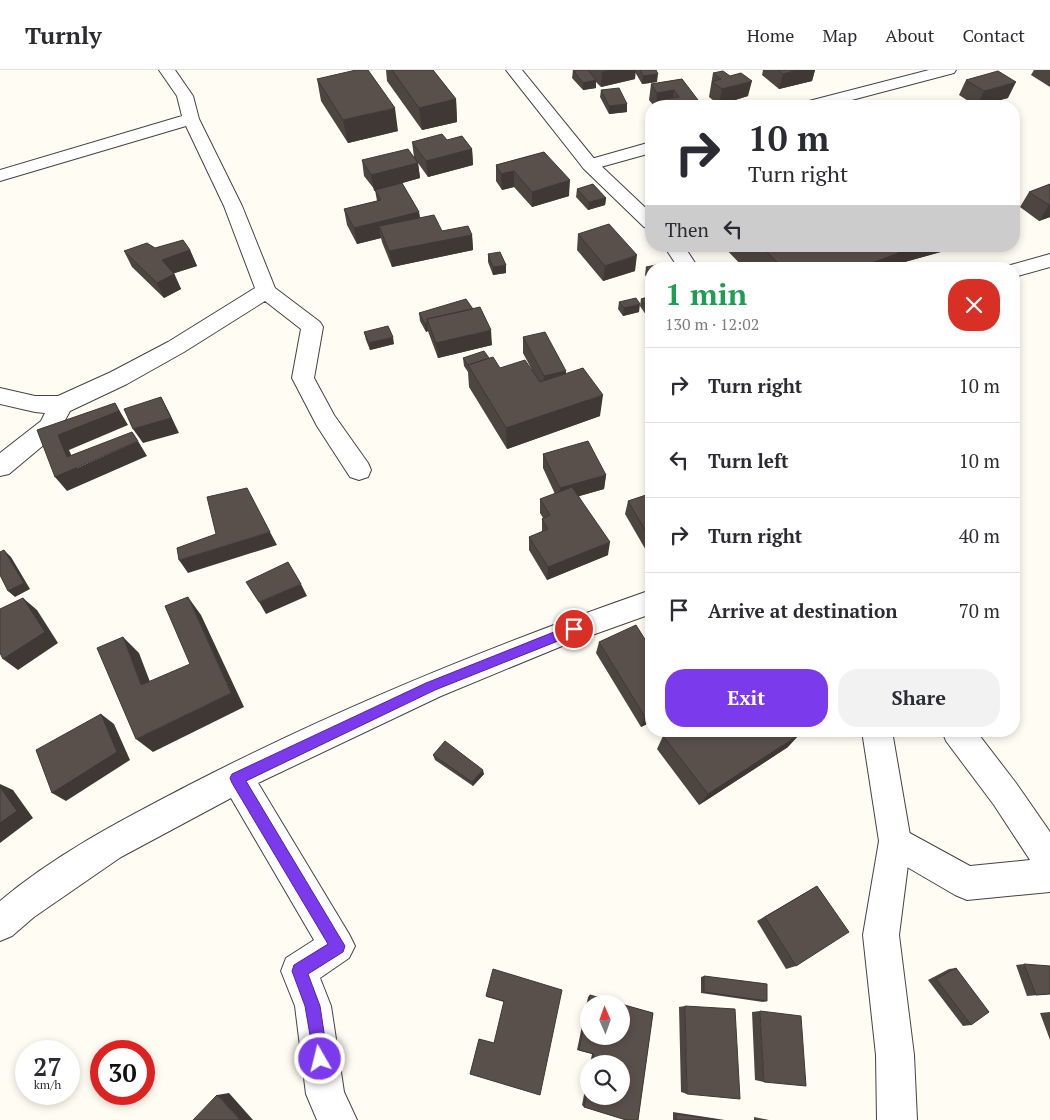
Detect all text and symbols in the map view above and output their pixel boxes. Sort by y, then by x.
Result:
text: Turnly [25,19,102,51]
text: Home [747,23,794,47]
text: Map [822,23,857,47]
text: About [885,23,934,47]
text: Contact [962,23,1025,47]
text: 10 m [748,115,829,161]
icon: right [665,120,730,185]
text: Turn right [748,159,848,188]
icon: left [719,215,747,243]
text: Then [665,217,709,242]
text: 1 min [665,274,747,314]
button: close [948,279,1000,331]
text: 130 m · 12:02 [665,313,759,335]
icon: right [665,371,693,399]
text: Turn right [708,373,802,398]
text: 10 m [959,373,1000,398]
icon: left [665,446,693,474]
text: Turn left [708,448,789,473]
text: 10 m [959,448,1000,473]
icon: right [665,521,693,549]
text: Turn right [708,523,802,548]
text: 40 m [959,523,1000,548]
icon: arrive [665,596,693,624]
text: Arrive at destination [708,598,897,623]
text: 70 m [959,598,1000,623]
pin [553,608,595,650]
icon: arrive [560,615,588,643]
button: Exit [665,669,828,727]
button: Share [838,669,1000,727]
north arrow [580,995,630,1045]
map controls [580,995,630,1105]
position arrow [293,1032,345,1084]
speed limit sign: 30 [90,1040,155,1105]
text: 27 [33,1050,62,1083]
button: search [580,1055,630,1105]
text: km/h [34,1077,61,1092]

